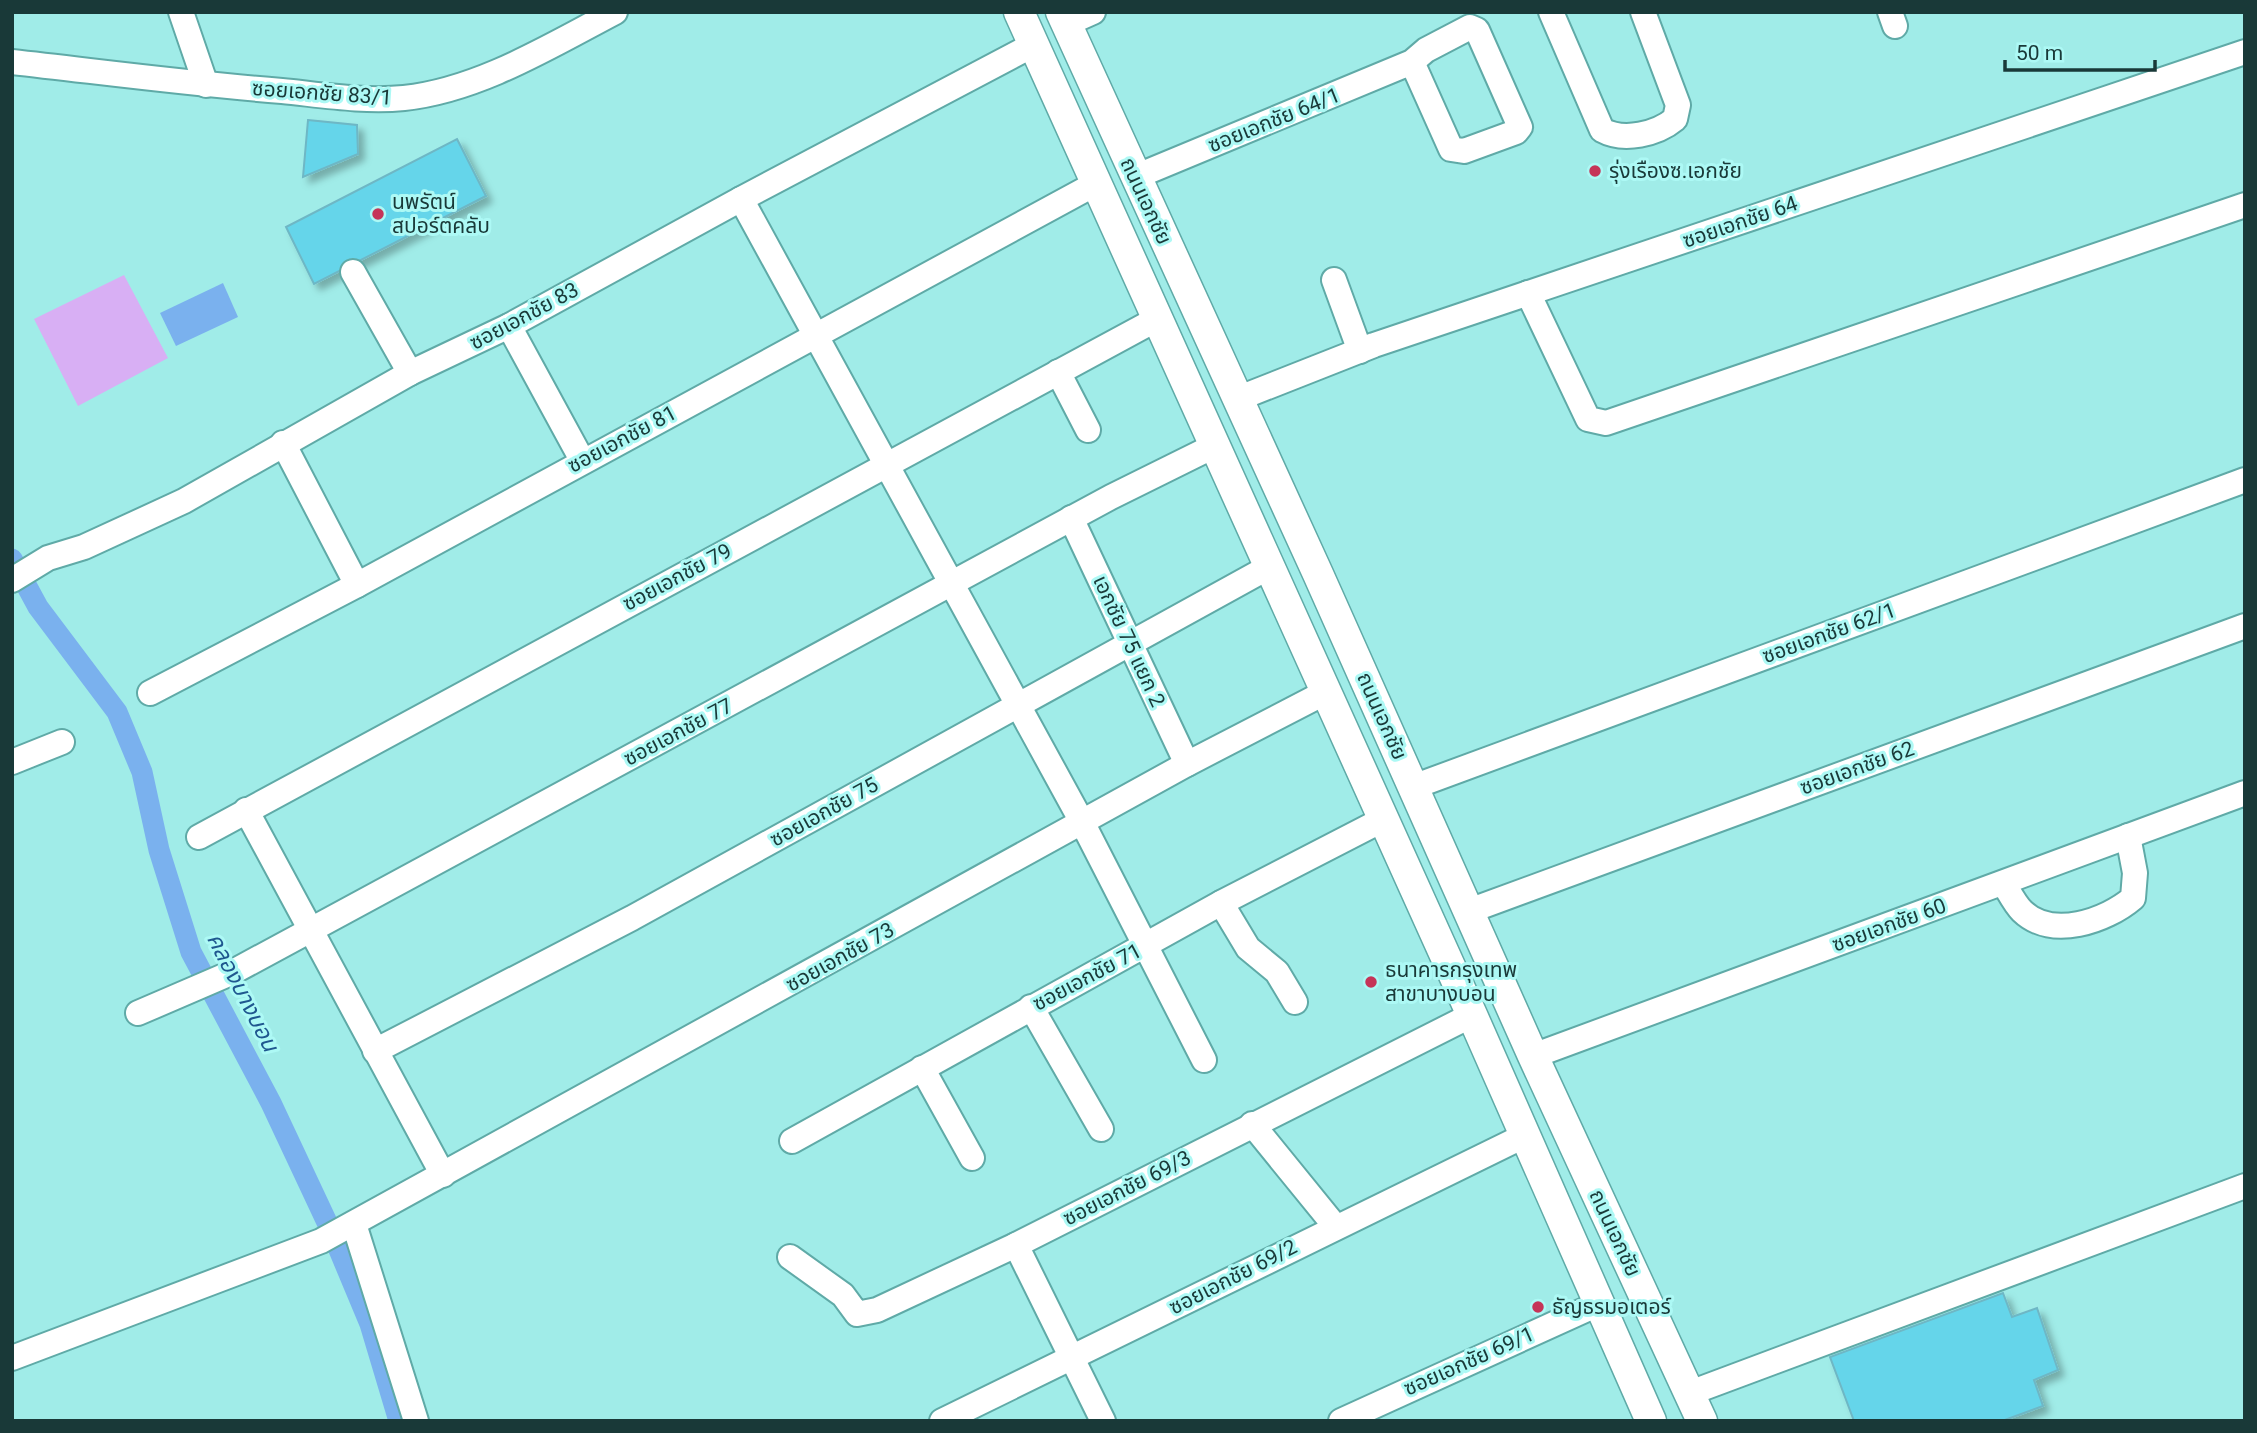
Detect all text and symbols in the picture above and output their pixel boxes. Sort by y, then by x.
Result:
scale bar [2005,28,2156,72]
text: 50 m [2016,41,2063,65]
street label: ซอยเอกชัย 83/1 [251,76,393,110]
street label: ซอยเอกชัย 64/1 [1205,83,1343,157]
street label: ถนนเอกชัย [1115,154,1177,248]
place label: รุ่งเรืองซ.เอกชัย [1609,159,1742,184]
marker: รุ่งเรืองซ.เอกชัย [1587,163,1603,179]
place label: นพรัตน์ สปอร์ตคลับ [392,190,490,238]
street label: ซอยเอกชัย 64 [1680,191,1801,253]
marker: นพรัตน์ สปอร์ตคลับ [370,206,386,222]
street label: ซอยเอกชัย 83 [466,277,582,355]
street label: ซอยเอกชัย 81 [564,400,680,478]
street label: ซอยเอกชัย 79 [619,538,735,616]
street label: เอกชัย 75 แยก 2 [1088,572,1170,711]
street label: ซอยเอกชัย 62/1 [1759,598,1899,668]
street label: ถนนเอกชัย [1352,669,1412,763]
street label: ซอยเอกชัย 77 [620,693,736,771]
street label: ซอยเอกชัย 62 [1797,736,1918,800]
street label: ซอยเอกชัย 75 [766,772,882,852]
street label: ซอยเอกชัย 60 [1829,893,1949,957]
street label: ซอยเอกชัย 73 [782,917,898,997]
water label: คลองบางบอน [201,928,285,1058]
street label: ซอยเอกชัย 71 [1029,938,1145,1016]
place label: ธนาคารกรุงเทพ สาขาบางบอน [1385,958,1517,1006]
marker: ธนาคารกรุงเทพ สาขาบางบอน [1363,974,1379,990]
street label: ซอยเอกชัย 69/3 [1059,1145,1195,1231]
street label: ถนนเอกชัย [1584,1186,1646,1280]
street label: ซอยเอกชัย 69/2 [1165,1234,1301,1320]
place label: ธัญธรมอเตอร์ [1552,1295,1672,1319]
marker: ธัญธรมอเตอร์ [1530,1299,1546,1315]
street label: ซอยเอกชัย 69/1 [1400,1322,1538,1400]

